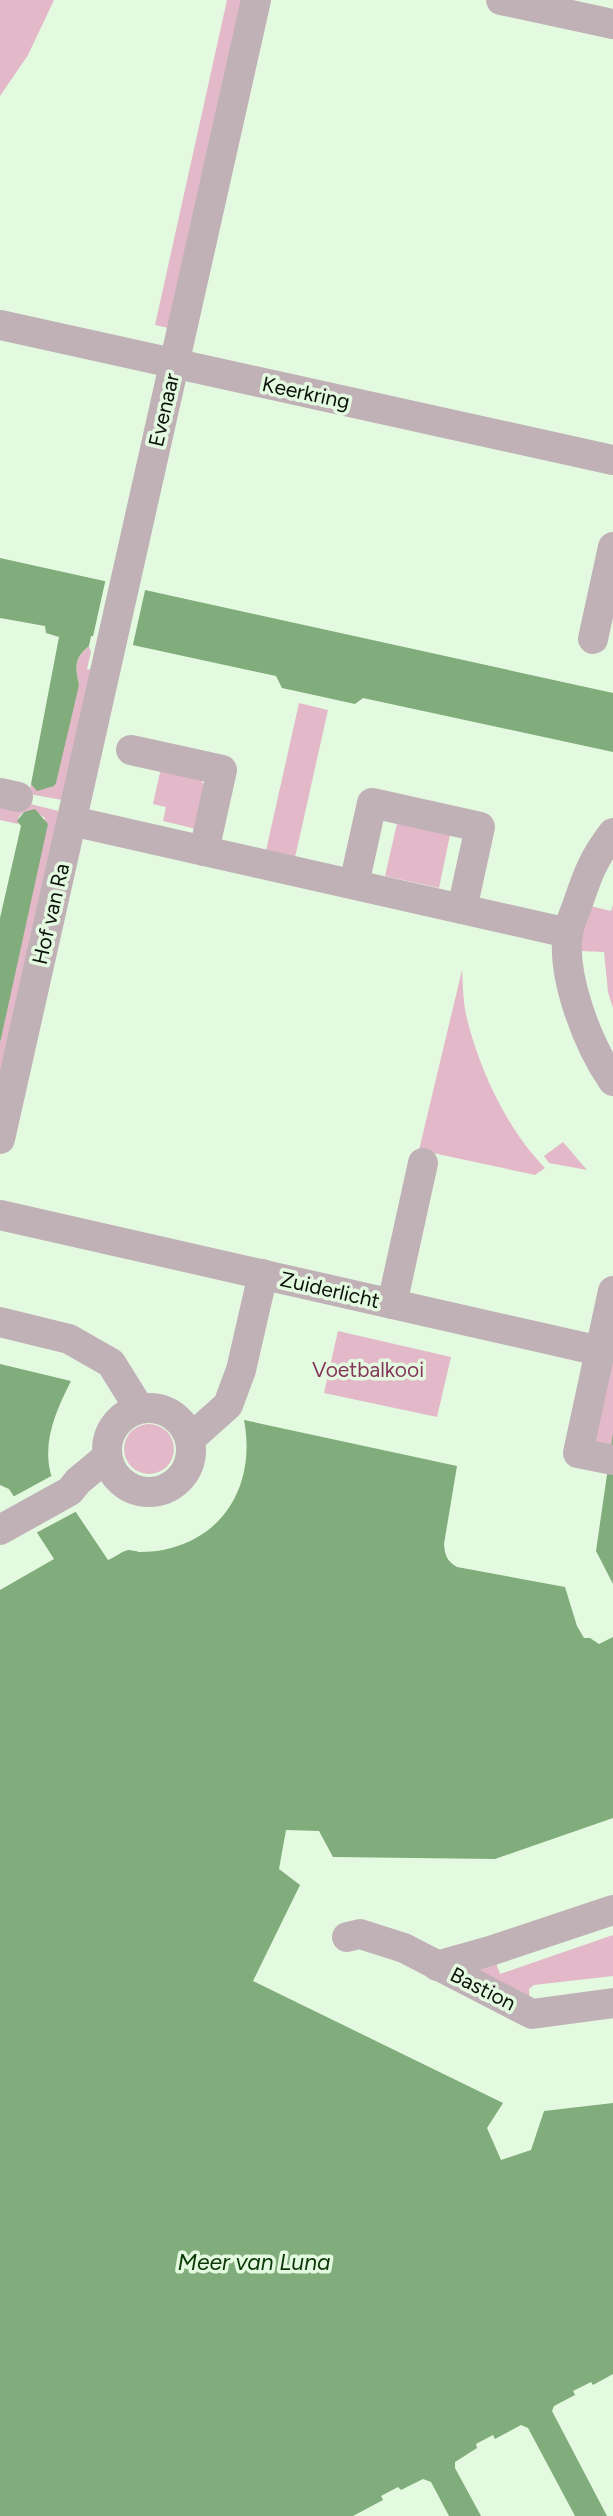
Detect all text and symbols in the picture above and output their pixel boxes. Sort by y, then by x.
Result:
street label: Evenaar [143,371,184,449]
street label: Keerkring [260,371,352,414]
street label: Hof van Ra [27,861,74,967]
street label: Zuiderlicht [278,1266,382,1313]
park label: Voetbalkooi [312,1357,424,1382]
street label: Bastion [446,1962,520,2016]
water label: Meer van Luna [178,2248,330,2276]

